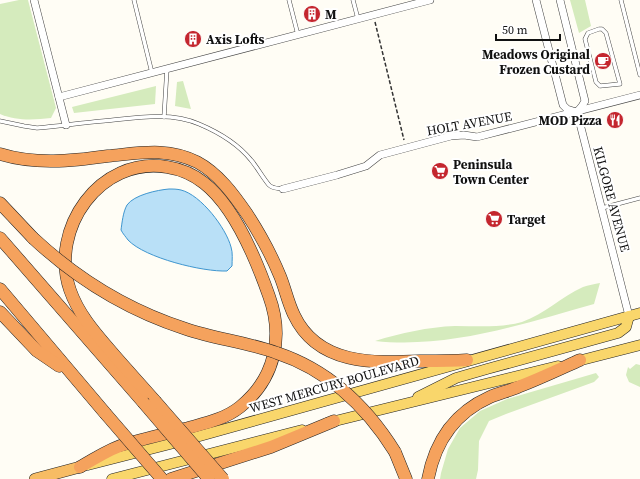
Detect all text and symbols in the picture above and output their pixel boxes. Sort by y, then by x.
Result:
building icon: M [302,4,322,24]
place label: M [325,6,337,23]
scale bar [496,16,560,42]
text: 50 m [502,22,528,38]
building icon: Axis Lofts [183,29,203,49]
place label: Axis Lofts [206,31,265,48]
place label: Meadows Original Frozen Custard [482,46,590,78]
cafe icon: Meadows Original Frozen Custard [593,51,613,71]
street label: HOLT AVENUE [425,108,513,139]
restaurant icon: MOD Pizza [605,110,625,130]
place label: MOD Pizza [539,112,602,129]
street label: KILGORE AVENUE [589,145,634,254]
place label: Peninsula Town Center [453,156,530,188]
supermarket icon: Peninsula Town Center [430,161,450,181]
supermarket icon: Target [484,209,504,229]
place label: Target [507,211,546,228]
street label: WEST MERCURY BOULEVARD [247,352,421,417]

